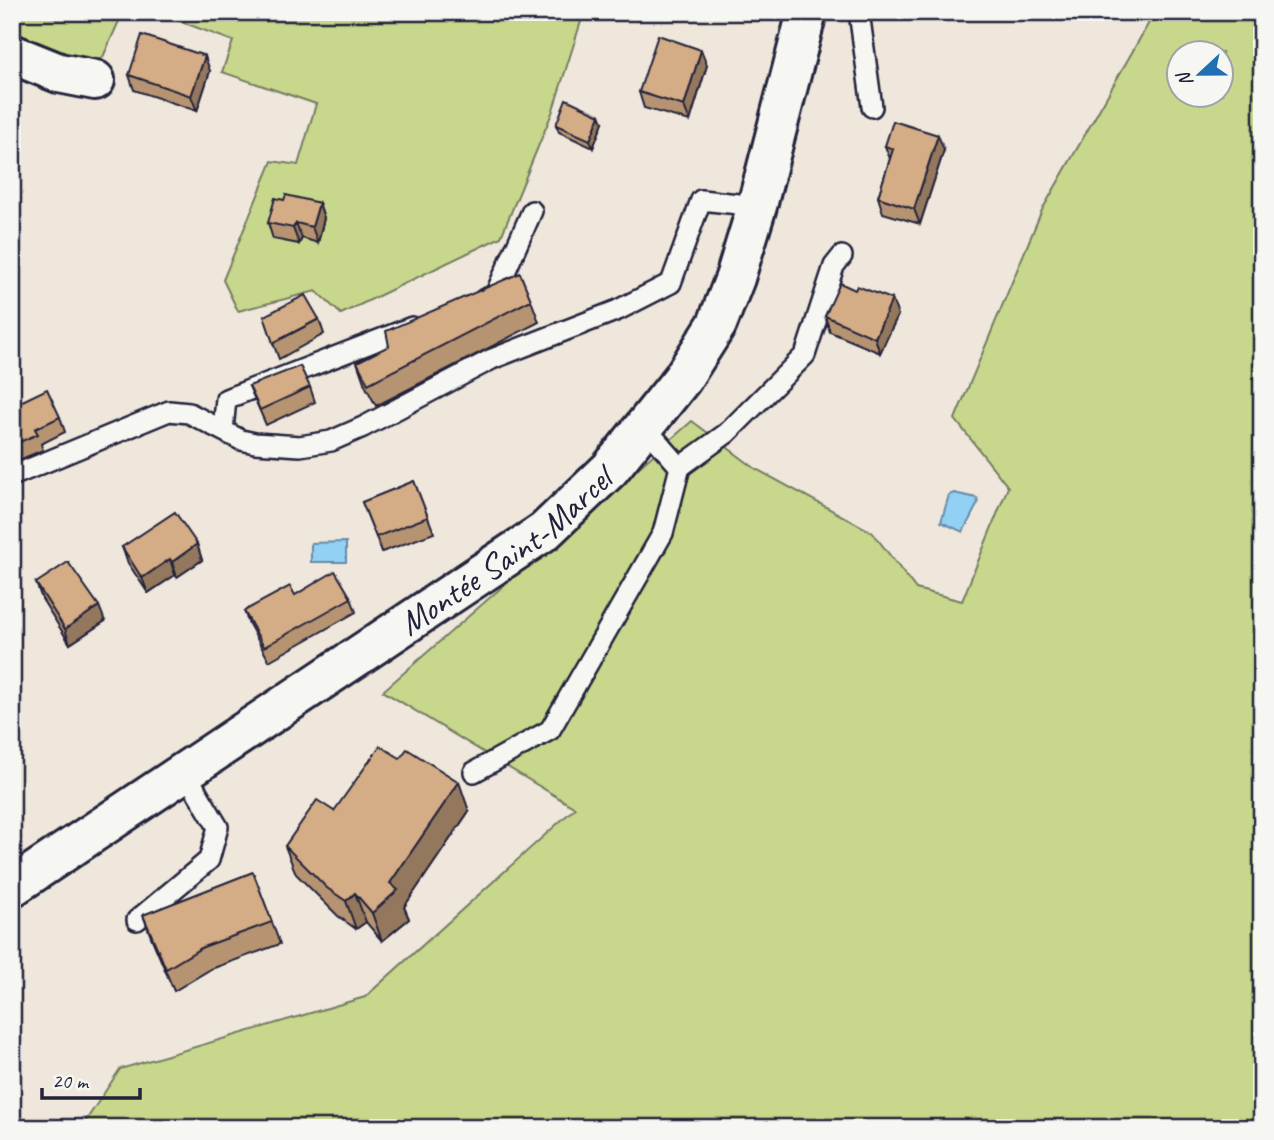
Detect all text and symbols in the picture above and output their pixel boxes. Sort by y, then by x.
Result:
north arrow [1166,38,1236,108]
text: N [1171,67,1198,90]
street label: Montée Saint-Marcel [390,453,625,645]
scale bar [42,1056,140,1100]
text: 20 m [52,1068,90,1094]

